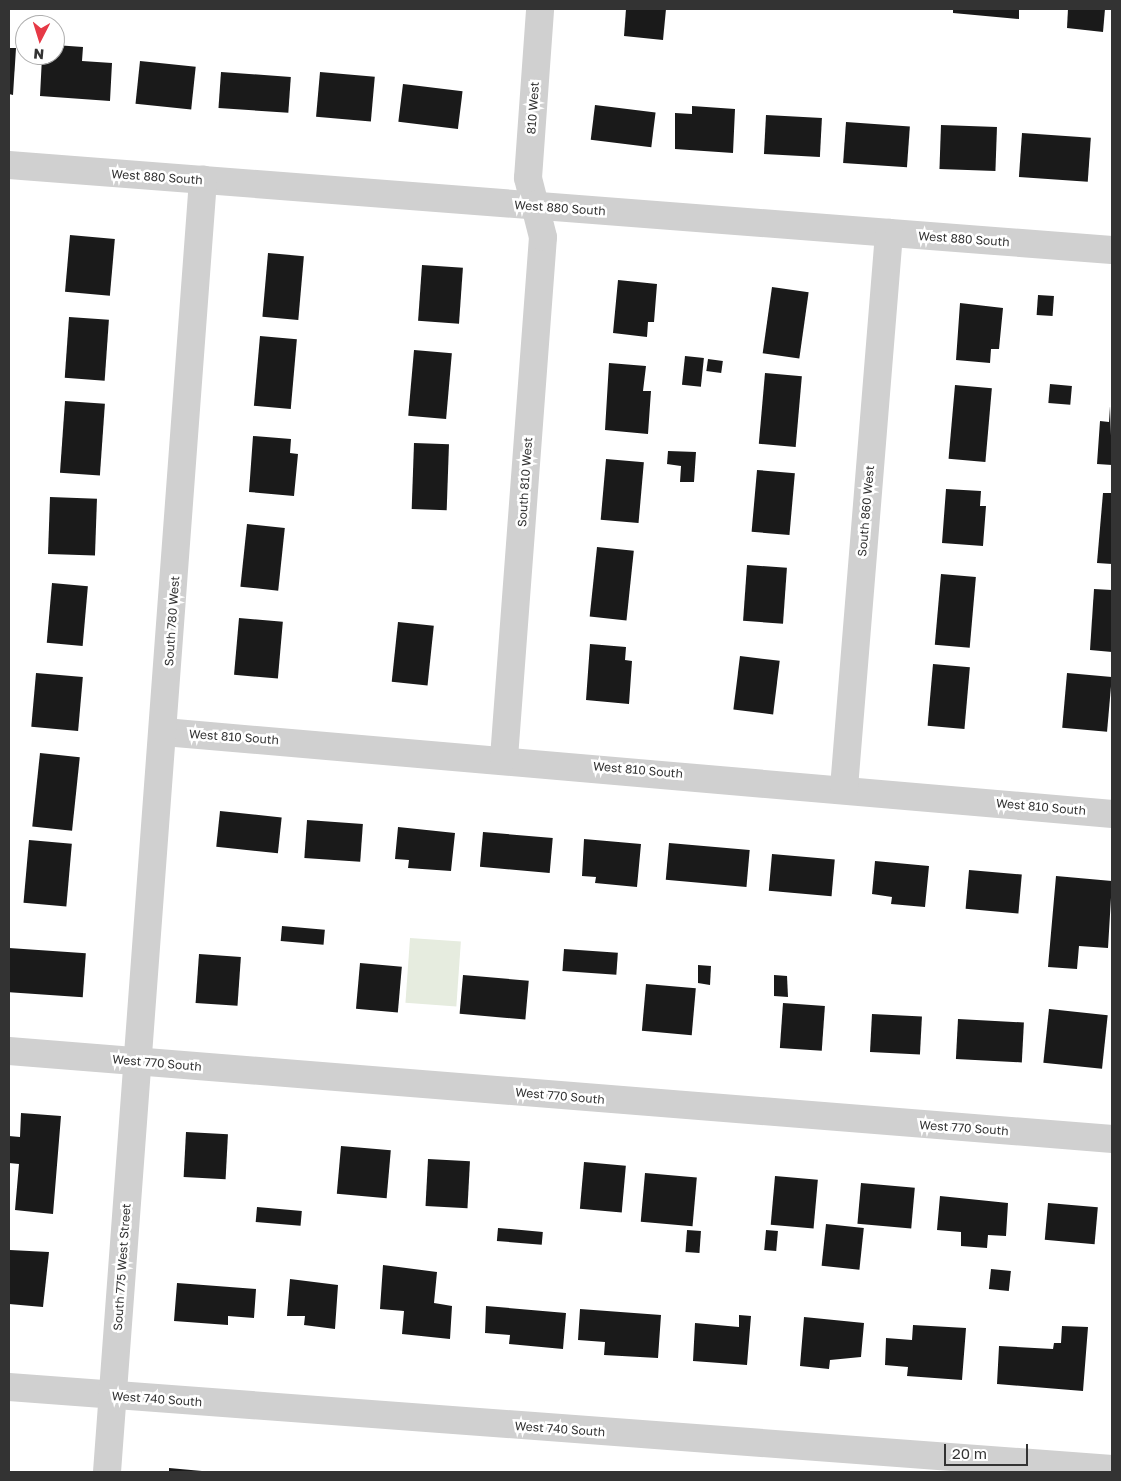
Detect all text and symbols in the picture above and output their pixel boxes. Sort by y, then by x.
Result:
north arrow [15,15,65,65]
text: N [33,46,45,63]
street label: 810 West [524,81,542,135]
street label: West 880 South [111,167,203,187]
street label: West 880 South [514,198,606,218]
street label: West 880 South [918,229,1010,249]
street label: South 810 West [515,437,535,527]
street label: South 860 West [855,465,877,557]
street label: South 780 West [162,575,182,667]
street label: West 810 South [189,727,279,747]
street label: West 810 South [593,759,683,781]
street label: West 810 South [996,796,1086,818]
street label: West 770 South [112,1052,202,1074]
street label: West 770 South [515,1085,605,1107]
street label: West 770 South [919,1118,1009,1138]
street label: South 775 West Street [110,1203,134,1331]
street label: West 740 South [111,1389,203,1409]
street label: West 740 South [514,1419,606,1439]
scale bar [946,1434,1030,1466]
text: 20 m [952,1444,987,1462]

